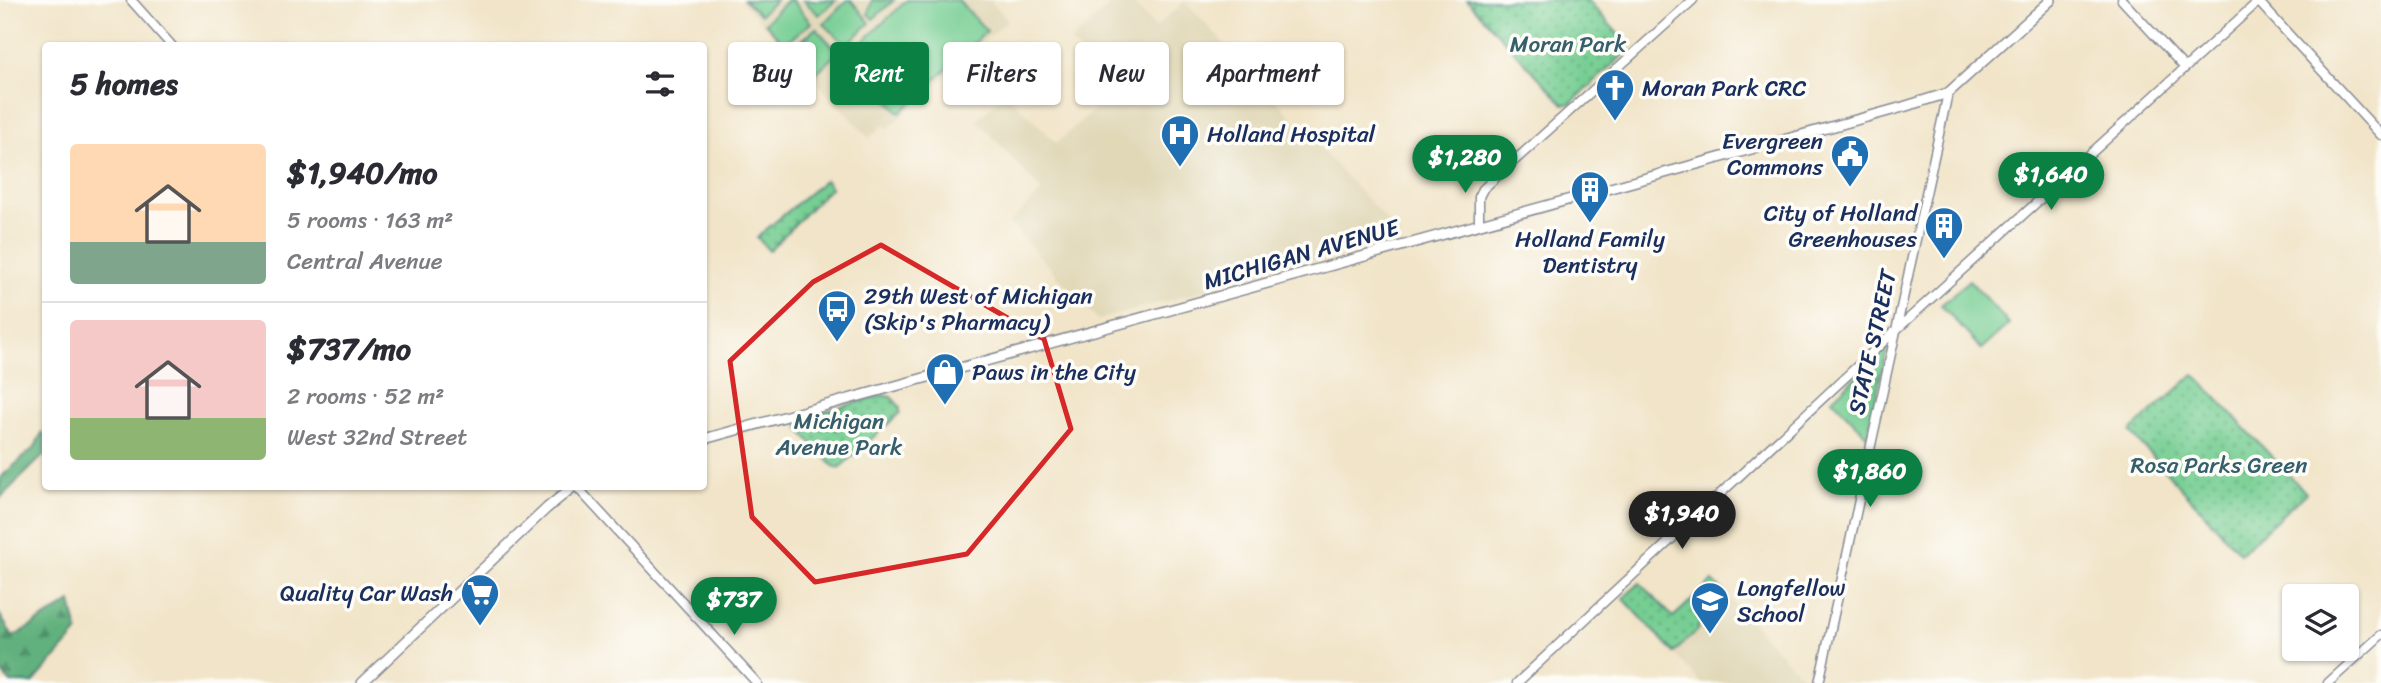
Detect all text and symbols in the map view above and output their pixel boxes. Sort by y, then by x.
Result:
park label: Moran Park [1510,24,1627,65]
chip: Buy [728,42,816,105]
chip: Rent [830,42,929,105]
chip: Filters [943,42,1061,105]
chip: New [1075,42,1169,105]
chip: Apartment [1183,42,1344,105]
text: 5 homes [70,57,178,111]
icon: filters [641,65,679,103]
church icon: Moran Park CRC [1594,67,1636,122]
place label: Moran Park CRC [1642,68,1807,109]
hospital icon: Holland Hospital [1159,113,1201,168]
place label: Holland Hospital [1207,114,1376,155]
place label: Evergreen Commons [1722,121,1823,188]
public building icon: Evergreen Commons [1829,133,1871,188]
pin: $1,280 [1408,136,1522,195]
text: $1,280 [1428,137,1502,178]
text: $1,940/mo [287,146,437,200]
pin: $1,640 [1994,152,2108,212]
text: $1,640 [2014,154,2088,195]
building icon: Holland Family Dentistry [1569,169,1611,224]
icon: home [126,172,210,256]
place label: City of Holland Greenhouses [1764,193,1919,260]
text: 5 rooms · 163 m² [287,200,453,241]
building icon: City of Holland Greenhouses [1923,205,1965,260]
street label: MICHIGAN AVENUE [1198,207,1405,302]
place label: Holland Family Dentistry [1515,219,1665,286]
text: Central Avenue [287,241,443,282]
street label: STATE STREET [1836,264,1909,419]
place label: 29th West of Michigan (Skip's Pharmacy) [864,276,1093,343]
bus stop icon: 29th West of Michigan (Skip's Pharmacy) [816,288,858,343]
text: $737/mo [287,322,411,376]
icon: home [126,348,210,432]
shop icon: Paws in the City [924,351,966,406]
place label: Paws in the City [972,352,1136,393]
text: 2 rooms · 52 m² [287,376,444,417]
park label: Michigan Avenue Park [775,401,903,468]
text: West 32nd Street [287,417,467,458]
park label: Rosa Parks Green [2131,445,2308,486]
pin: $1,860 [1813,449,1927,509]
text: $1,860 [1833,451,1907,492]
pin: $1,940 [1625,491,1739,551]
text: $1,940 [1645,493,1719,534]
place label: Longfellow School [1737,568,1846,635]
supermarket icon: Quality Car Wash [459,572,501,627]
place label: Quality Car Wash [280,573,453,614]
pin: $737 [693,578,775,637]
text: $737 [707,579,761,620]
school or university icon: Longfellow School [1689,580,1731,635]
map controls [2282,584,2359,661]
button: layers [2282,584,2359,661]

